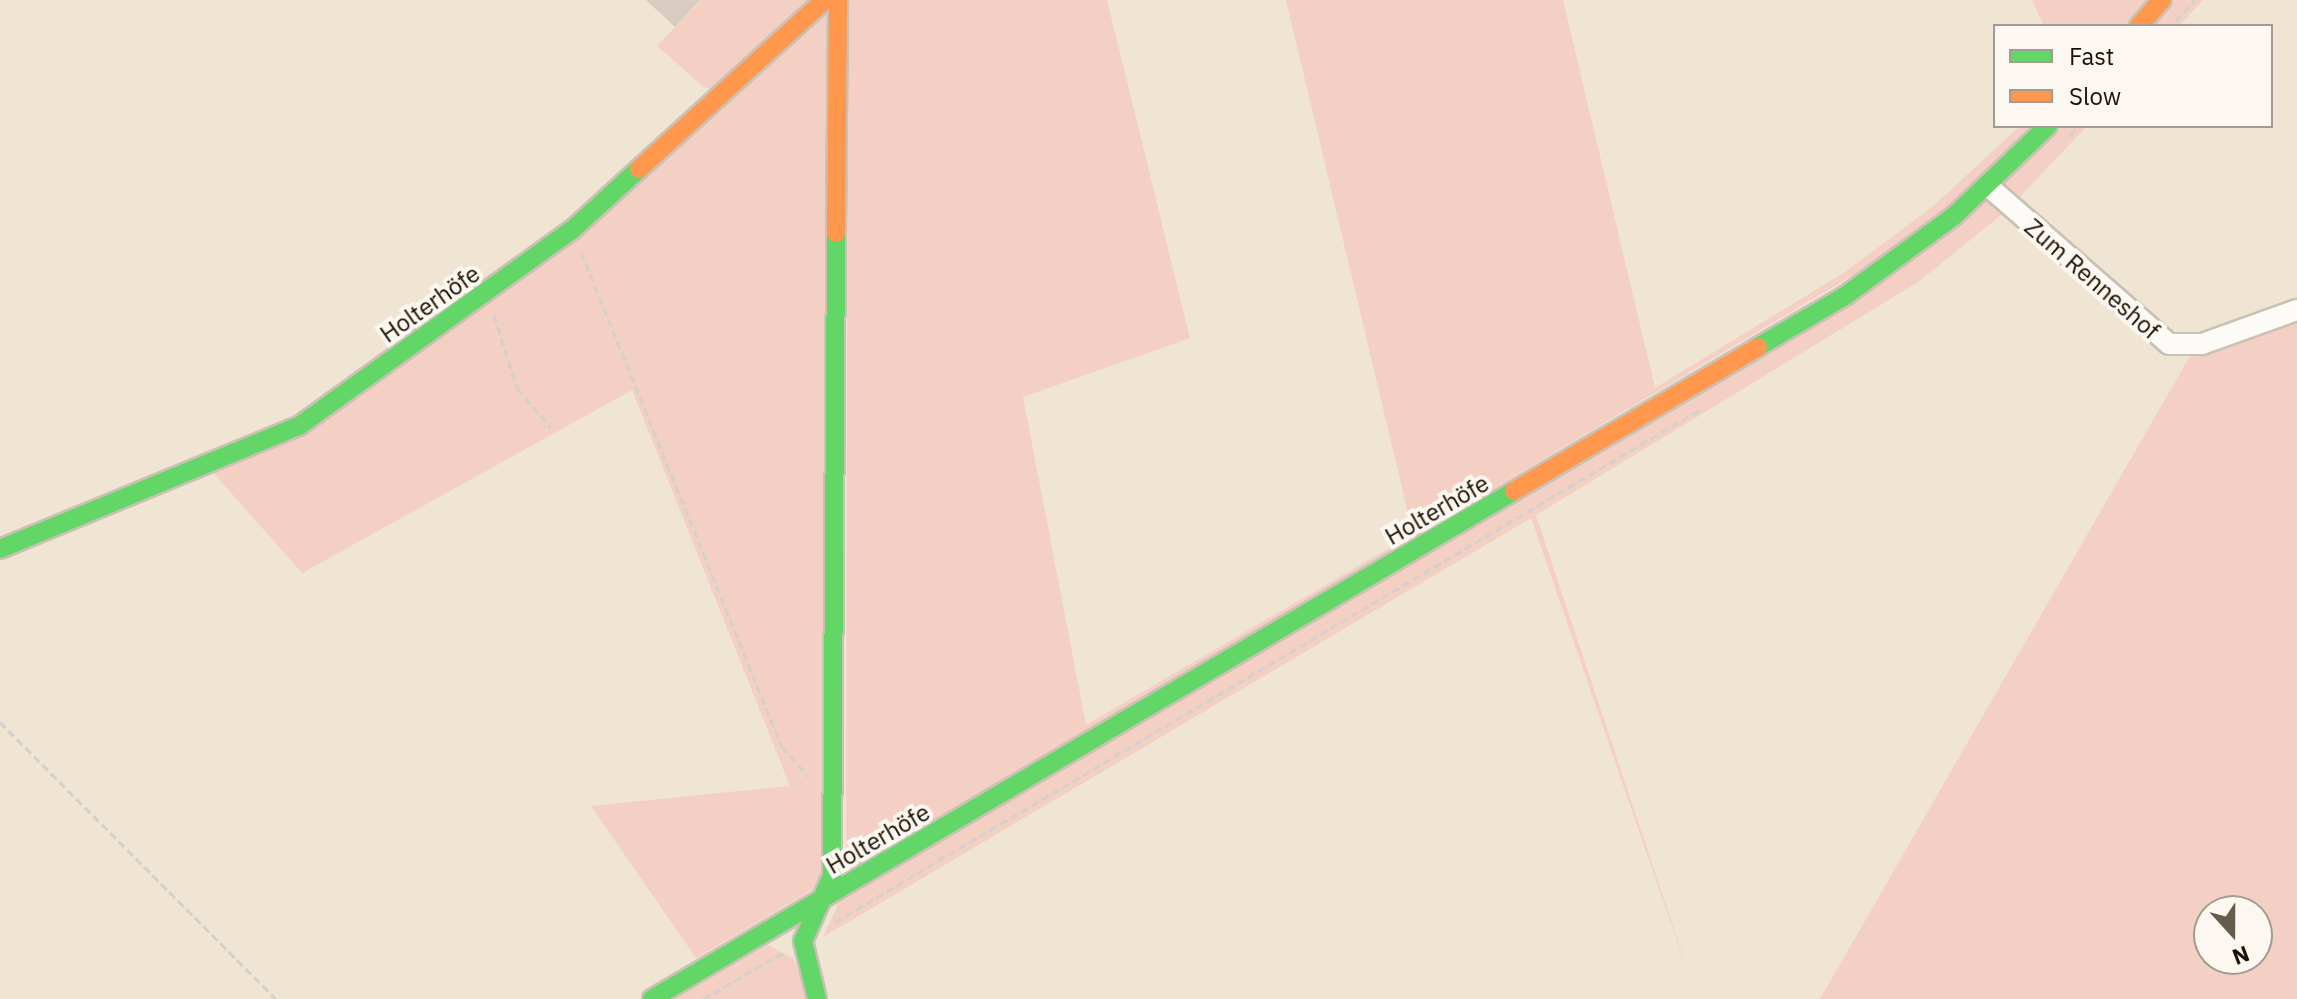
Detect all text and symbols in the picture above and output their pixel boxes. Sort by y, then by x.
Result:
legend [1993,24,2273,128]
text: Fast [2069,40,2114,72]
text: Slow [2069,80,2121,112]
street label: Zum Renneshof [2019,213,2165,345]
street label: Holterhöfe [375,259,485,349]
street label: Holterhöfe [1380,469,1494,551]
street label: Holterhöfe [821,798,935,880]
north arrow [2193,895,2273,975]
text: N [2228,940,2254,972]

